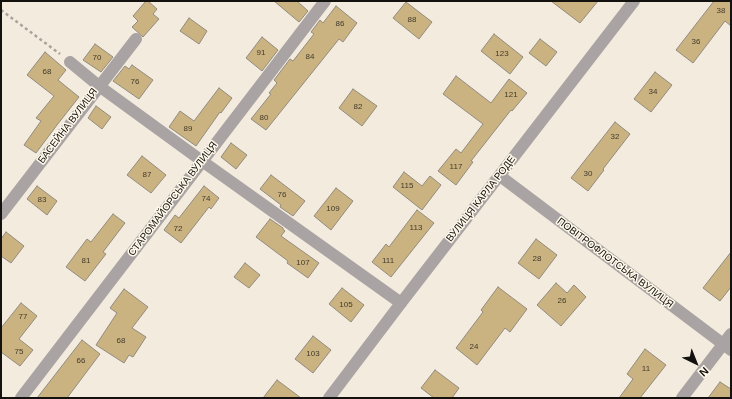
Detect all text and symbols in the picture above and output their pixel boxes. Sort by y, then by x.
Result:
house number: 38 [717,6,725,16]
house number: 88 [408,15,416,25]
house number: 86 [336,19,344,29]
house number: 36 [692,37,700,47]
house number: 91 [257,48,265,58]
house number: 123 [495,49,509,59]
house number: 84 [306,52,314,62]
house number: 70 [93,53,101,63]
house number: 68 [43,67,51,77]
house number: 76 [131,77,139,87]
street label: БАСЕЙНА ВУЛИЦЯ [36,86,100,166]
house number: 34 [649,87,657,97]
house number: 121 [504,90,518,100]
house number: 82 [354,102,362,112]
house number: 80 [260,113,268,123]
house number: 89 [184,124,192,134]
house number: 32 [611,132,619,142]
street label: СТАРОМАЙОРСЬКА ВУЛИЦЯ [126,140,220,258]
street label: ВУЛИЦЯ КАРЛА РОДЕ [444,154,518,244]
house number: 117 [450,162,462,172]
house number: 30 [584,169,592,179]
house number: 87 [143,170,151,180]
house number: 115 [401,181,413,191]
house number: 76 [278,190,286,200]
house number: 74 [202,194,210,204]
house number: 83 [38,195,46,205]
house number: 109 [326,204,340,214]
street label: ПОВІТРОФЛОТСЬКА ВУЛИЦЯ [555,215,675,311]
house number: 113 [410,223,422,233]
house number: 72 [174,224,182,234]
house number: 28 [533,254,541,264]
house number: 81 [82,256,90,266]
house number: 111 [382,256,394,266]
house number: 107 [296,258,310,268]
house number: 26 [558,296,566,306]
house number: 105 [339,300,353,310]
house number: 77 [19,312,27,322]
house number: 68 [117,336,125,346]
house number: 24 [470,342,478,352]
north arrow [676,343,716,383]
house number: 75 [15,347,23,357]
house number: 103 [306,349,320,359]
house number: 66 [77,356,85,366]
house number: 11 [642,364,650,374]
text: N [697,365,711,379]

